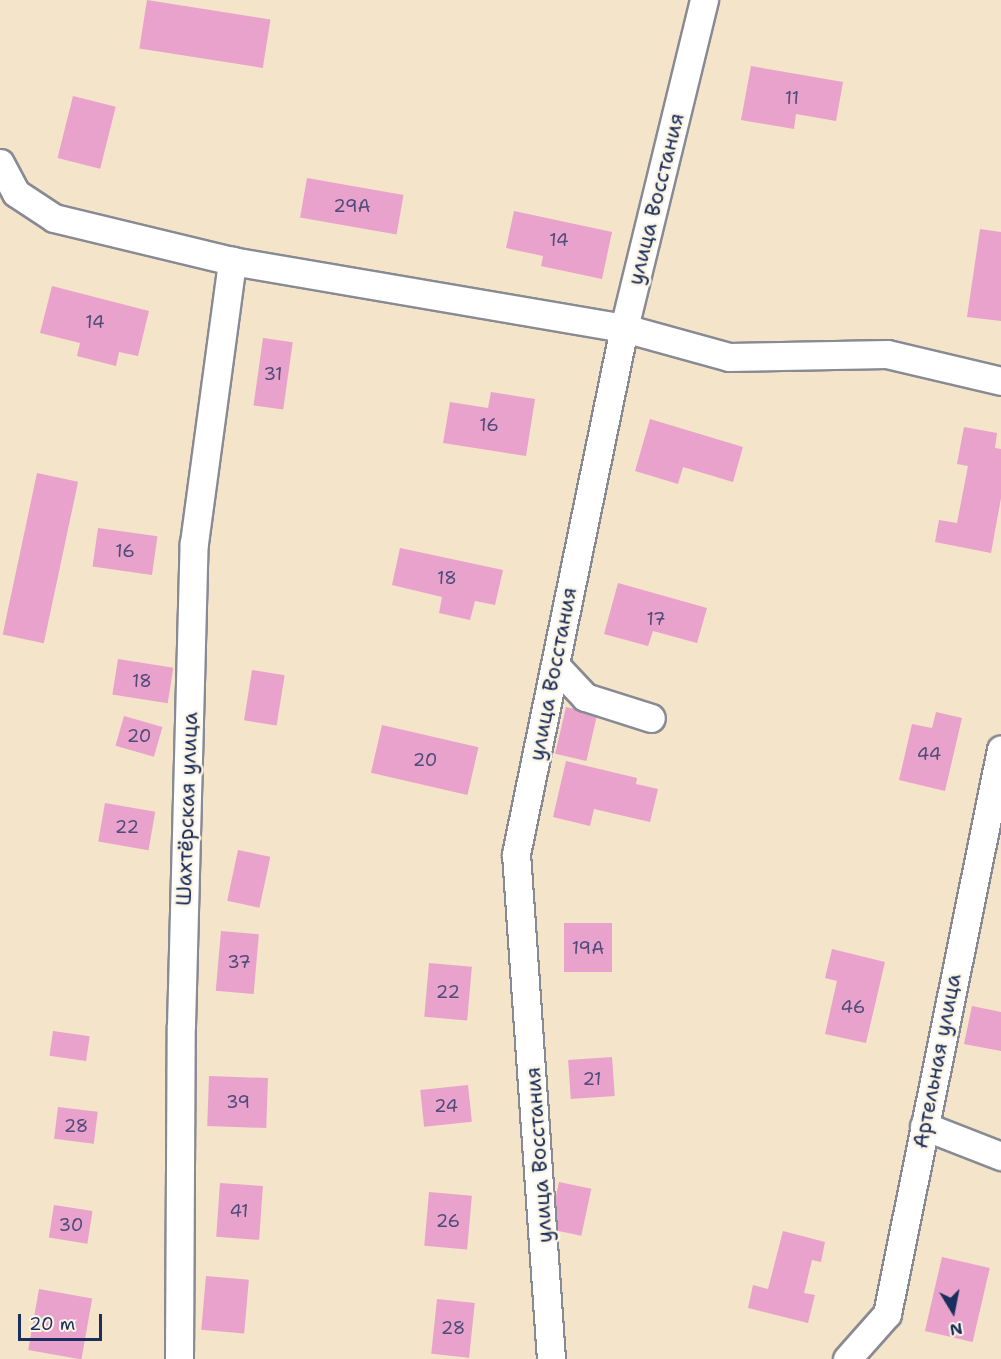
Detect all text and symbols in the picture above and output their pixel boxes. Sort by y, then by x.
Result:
house number: 11 [785,87,799,109]
street label: улица Восстания [622,110,690,288]
house number: 29А [333,195,371,217]
house number: 14 [549,229,569,251]
house number: 14 [85,311,105,333]
house number: 31 [263,363,283,385]
house number: 16 [479,414,499,436]
house number: 16 [115,540,135,562]
house number: 18 [437,567,457,589]
street label: улица Восстания [524,585,582,763]
house number: 17 [646,608,666,630]
house number: 18 [132,670,152,692]
street label: Шахтёрская улица [171,712,203,906]
house number: 20 [127,725,151,747]
house number: 44 [917,743,941,765]
house number: 20 [413,749,437,771]
house number: 22 [115,816,139,838]
house number: 19А [572,937,604,959]
house number: 37 [227,951,251,973]
street label: Артельная улица [908,971,966,1151]
house number: 22 [436,981,460,1003]
house number: 46 [841,996,865,1018]
street label: улица Восстания [520,1066,558,1244]
house number: 21 [582,1068,602,1090]
house number: 39 [226,1091,250,1113]
house number: 24 [434,1095,458,1117]
house number: 28 [64,1115,88,1137]
house number: 41 [229,1200,249,1222]
house number: 26 [436,1210,460,1232]
house number: 30 [59,1214,83,1236]
north arrow [923,1281,983,1341]
scale bar [21,1302,105,1340]
text: 20 m [29,1312,75,1336]
house number: 28 [441,1317,465,1339]
text: N [948,1318,964,1341]

